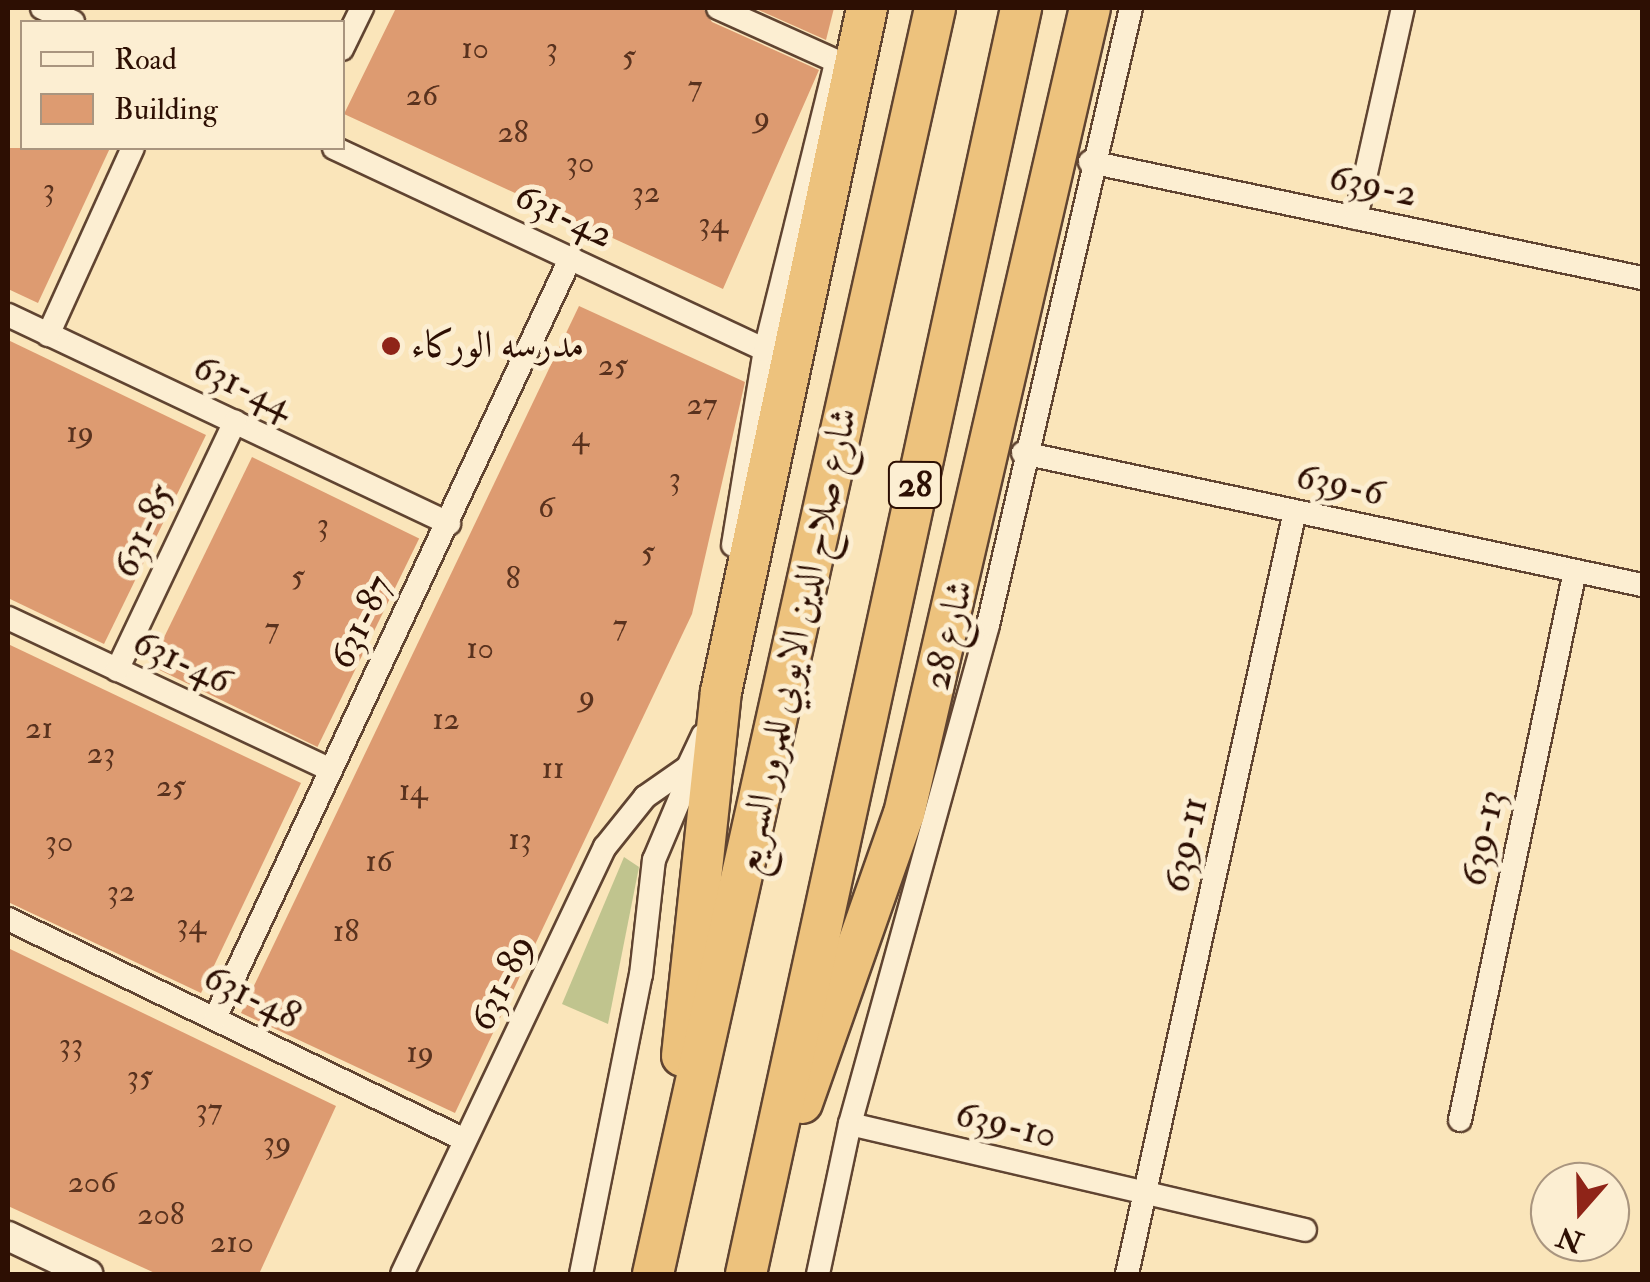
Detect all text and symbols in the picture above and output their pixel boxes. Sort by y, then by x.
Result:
legend [20,20,345,150]
house number: 10 [461,29,489,67]
house number: 3 [546,29,558,67]
house number: 5 [622,37,636,75]
text: Road [114,41,177,78]
house number: 7 [688,67,702,105]
house number: 26 [406,76,438,114]
text: Building [114,91,218,128]
house number: 9 [754,98,770,136]
house number: 28 [497,113,529,151]
house number: 30 [566,143,594,181]
street label: 639-2 [1325,154,1421,218]
house number: 3 [43,170,55,208]
house number: 32 [632,173,660,211]
street label: 631-42 [508,174,620,258]
house number: 34 [698,204,728,242]
place label: مدرسه الوركاء [411,323,584,369]
marker: مدرسه الوركاء [380,335,402,357]
street label: 631-44 [186,344,300,430]
house number: 25 [598,346,628,384]
house number: 27 [687,385,717,423]
street label: شارع صلاح الدين الايوبي للمرور السريع [724,404,868,878]
house number: 19 [66,413,94,451]
house number: 4 [571,417,589,455]
street label: 639-6 [1292,454,1388,516]
road number: 28 [888,455,942,515]
house number: 3 [669,459,681,497]
street label: 631-85 [103,477,185,585]
house number: 6 [538,488,554,526]
house number: 3 [317,505,329,543]
house number: 5 [641,533,655,571]
house number: 5 [291,557,305,595]
house number: 8 [505,559,521,597]
street label: 631-87 [319,568,403,676]
street label: شارع 28 [914,576,984,694]
house number: 7 [613,606,627,644]
house number: 7 [265,609,279,647]
street label: 631-46 [126,620,238,704]
house number: 10 [466,629,494,667]
house number: 9 [579,677,595,715]
house number: 12 [432,700,460,738]
house number: 21 [25,709,53,747]
house number: 23 [87,734,115,772]
house number: 11 [542,749,564,787]
house number: 25 [156,767,186,805]
house number: 14 [399,771,427,809]
street label: 639-13 [1451,786,1515,890]
street label: 639-11 [1154,793,1218,897]
house number: 13 [508,820,532,858]
house number: 30 [45,822,73,860]
house number: 16 [365,842,393,880]
house number: 32 [107,872,135,910]
house number: 34 [176,905,206,943]
house number: 18 [333,912,359,950]
street label: 631-89 [459,928,545,1038]
street label: 631-48 [196,954,308,1040]
house number: 33 [59,1025,83,1063]
house number: 19 [406,1033,434,1071]
house number: 35 [127,1057,153,1095]
house number: 37 [196,1090,222,1128]
street label: 639-10 [951,1091,1061,1159]
house number: 39 [263,1123,291,1161]
north arrow [1530,1162,1630,1262]
house number: 206 [68,1163,116,1201]
house number: 208 [137,1195,185,1233]
text: N [1552,1218,1588,1260]
house number: 210 [210,1223,254,1261]

